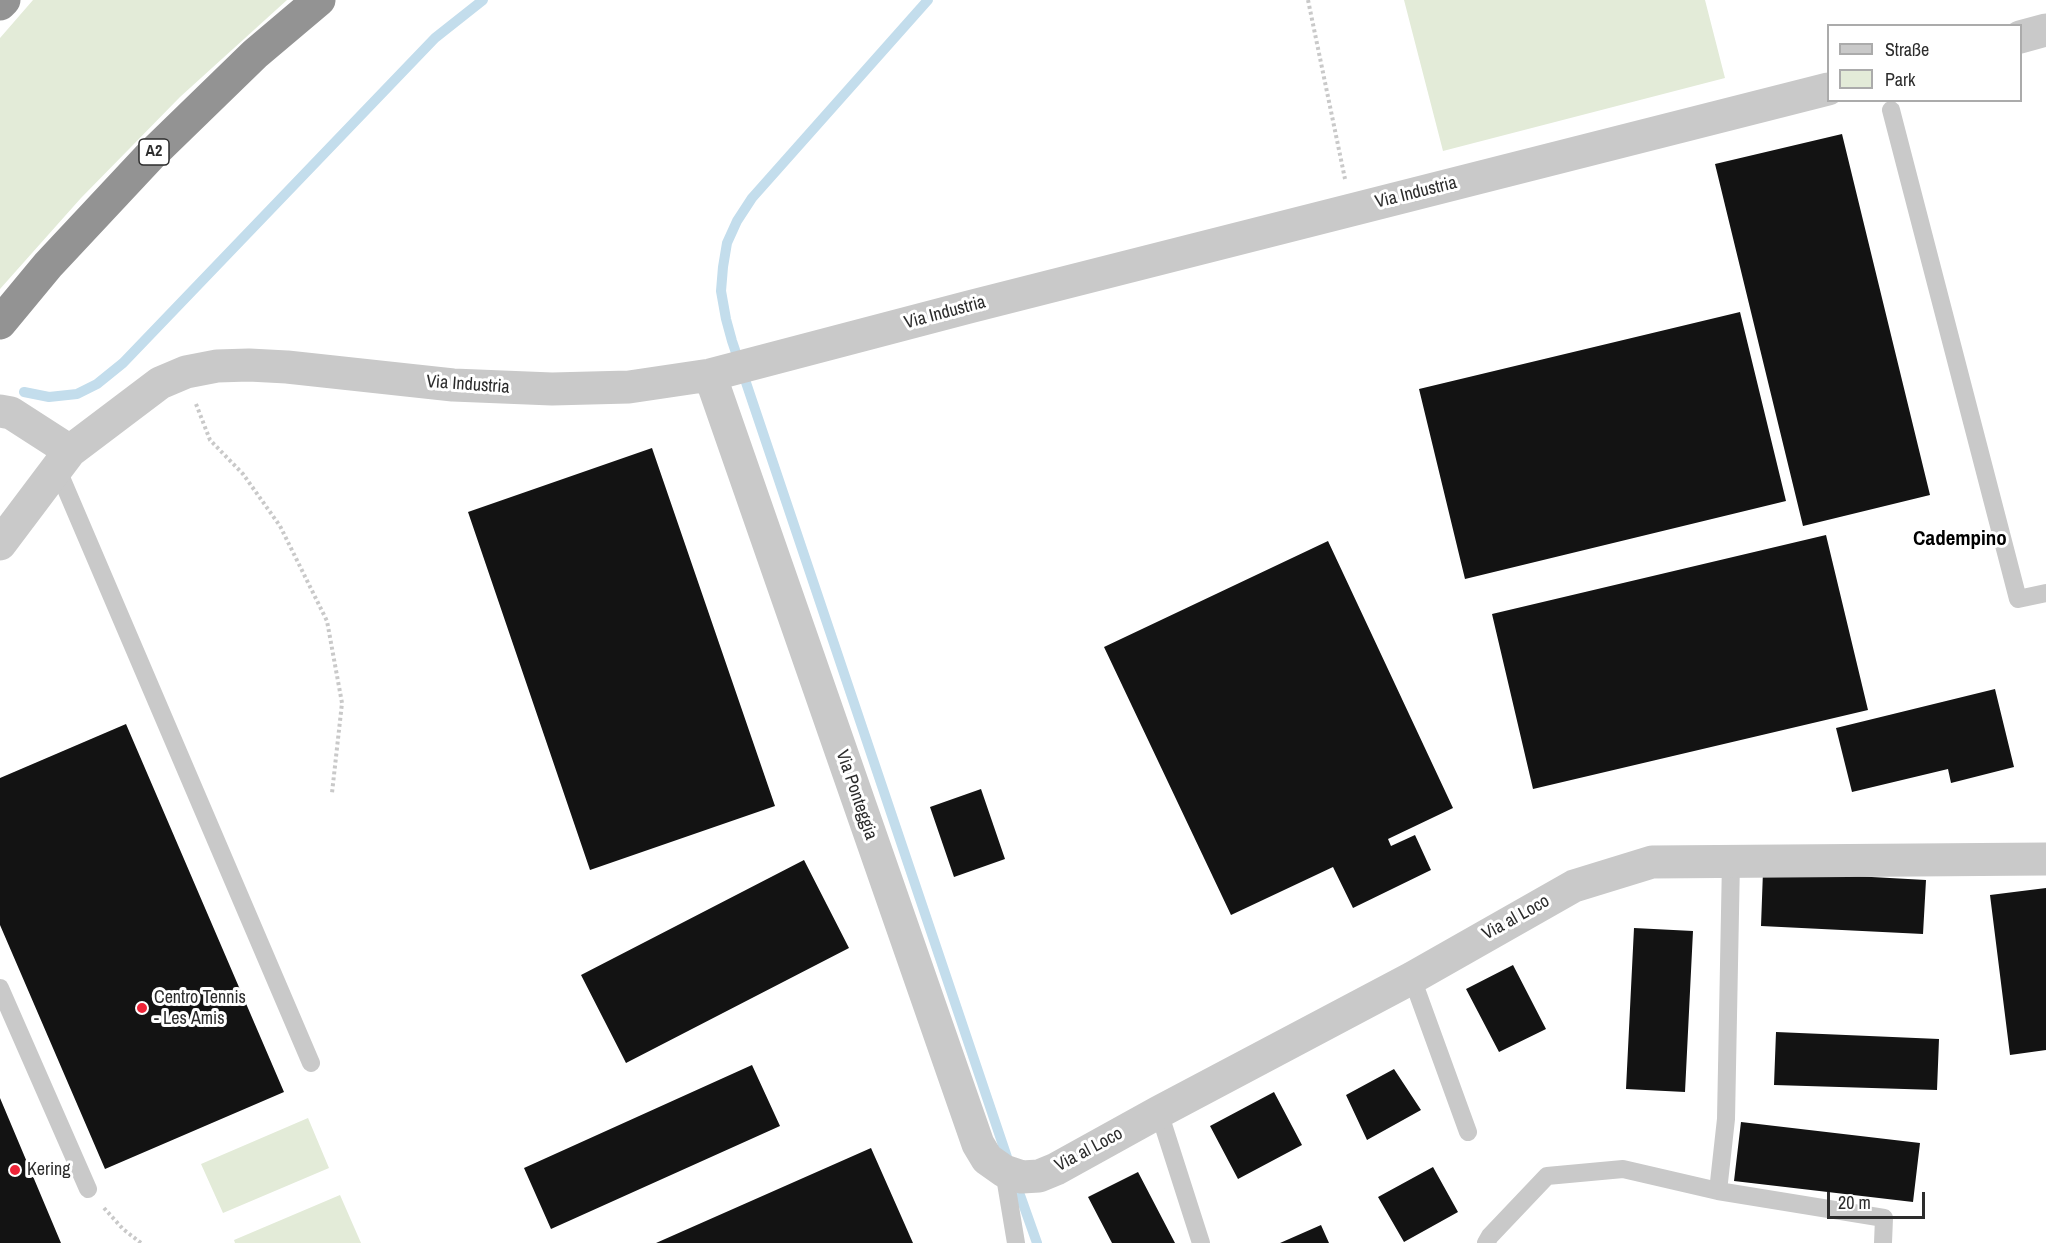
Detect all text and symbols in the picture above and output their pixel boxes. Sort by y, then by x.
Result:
legend [1827,24,2022,102]
text: Straße [1885,37,1929,62]
text: Park [1885,67,1915,92]
road number: A2 [139,139,169,165]
street label: Via Industria [1373,172,1459,214]
street label: Via Industria [902,292,988,334]
street label: Via Industria [426,371,510,399]
district label: Cadempino [1913,526,2007,552]
street label: Via Ponteggia [831,747,881,843]
street label: Via al Loco [1479,891,1553,945]
place label: Centro Tennis - Les Amis [154,987,246,1030]
marker: Centro Tennis - Les Amis [135,1001,149,1015]
street label: Via al Loco [1051,1123,1127,1177]
place label: Kering [27,1159,70,1181]
marker: Kering [8,1163,22,1177]
scale bar [1830,1180,1928,1218]
text: 20 m [1838,1190,1871,1215]

